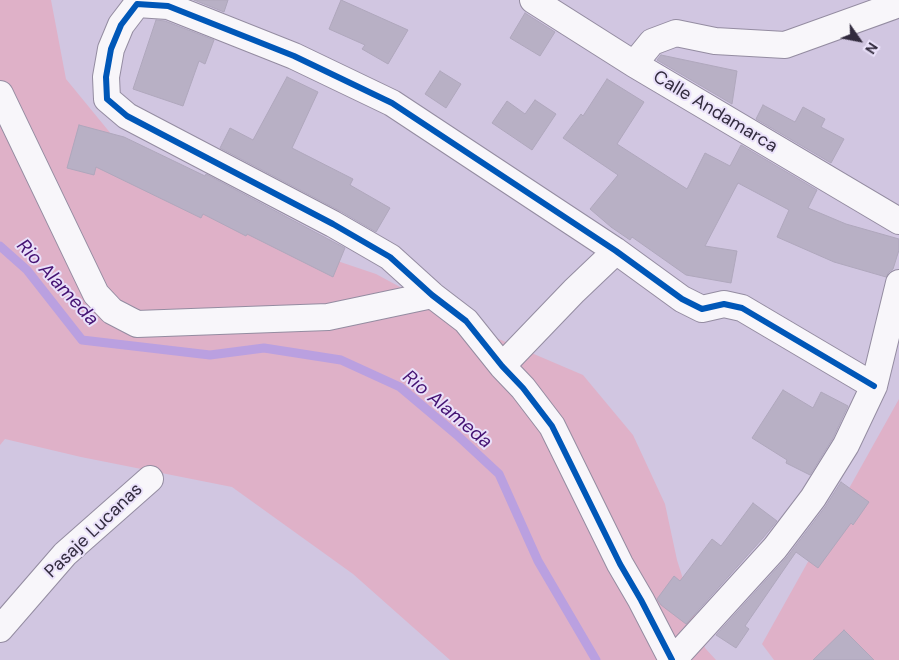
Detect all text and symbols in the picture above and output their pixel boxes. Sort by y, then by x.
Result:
north arrow [834,15,884,65]
text: N [861,39,882,57]
street label: Calle Andamarca [649,66,781,158]
water label: Rio Alameda [11,235,103,331]
water label: Rio Alameda [398,366,496,454]
street label: Pasaje Lucanas [41,479,147,583]

